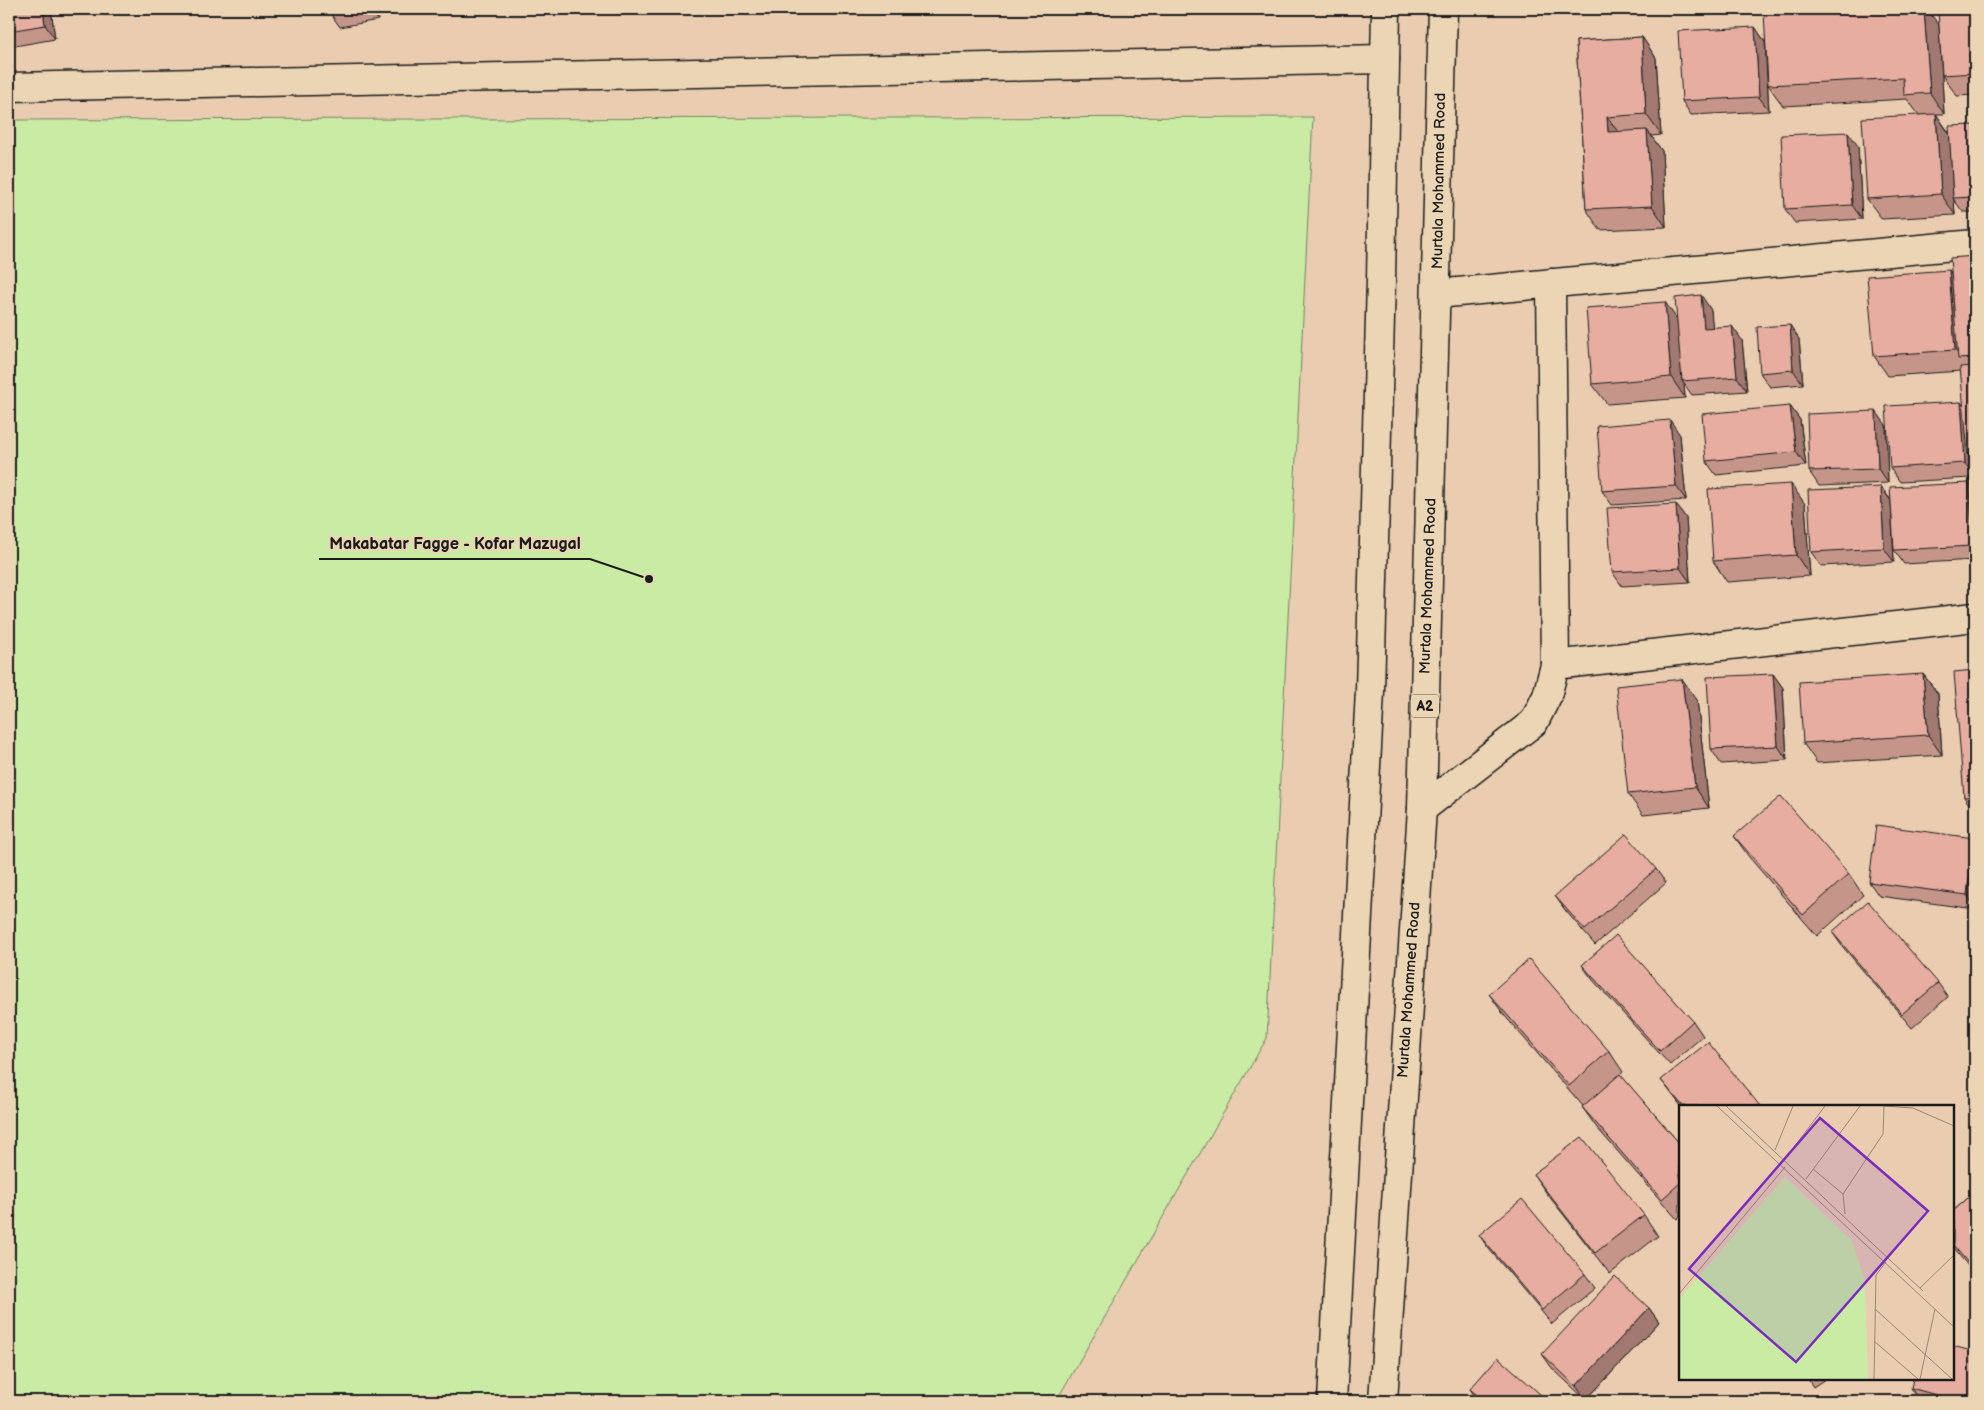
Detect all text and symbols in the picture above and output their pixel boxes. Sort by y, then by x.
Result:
street label: Murtala Mohammed Road [1428,93,1450,269]
street label: Murtala Mohammed Road [1415,498,1441,674]
callout: Makabatar Fagge - Kofar Mazugal [319,528,590,559]
text: Makabatar Fagge - Kofar Mazugal [329,535,581,554]
road number: A2 [1411,694,1439,718]
street label: Murtala Mohammed Road [1393,901,1425,1079]
inset map [1679,1105,1954,1380]

